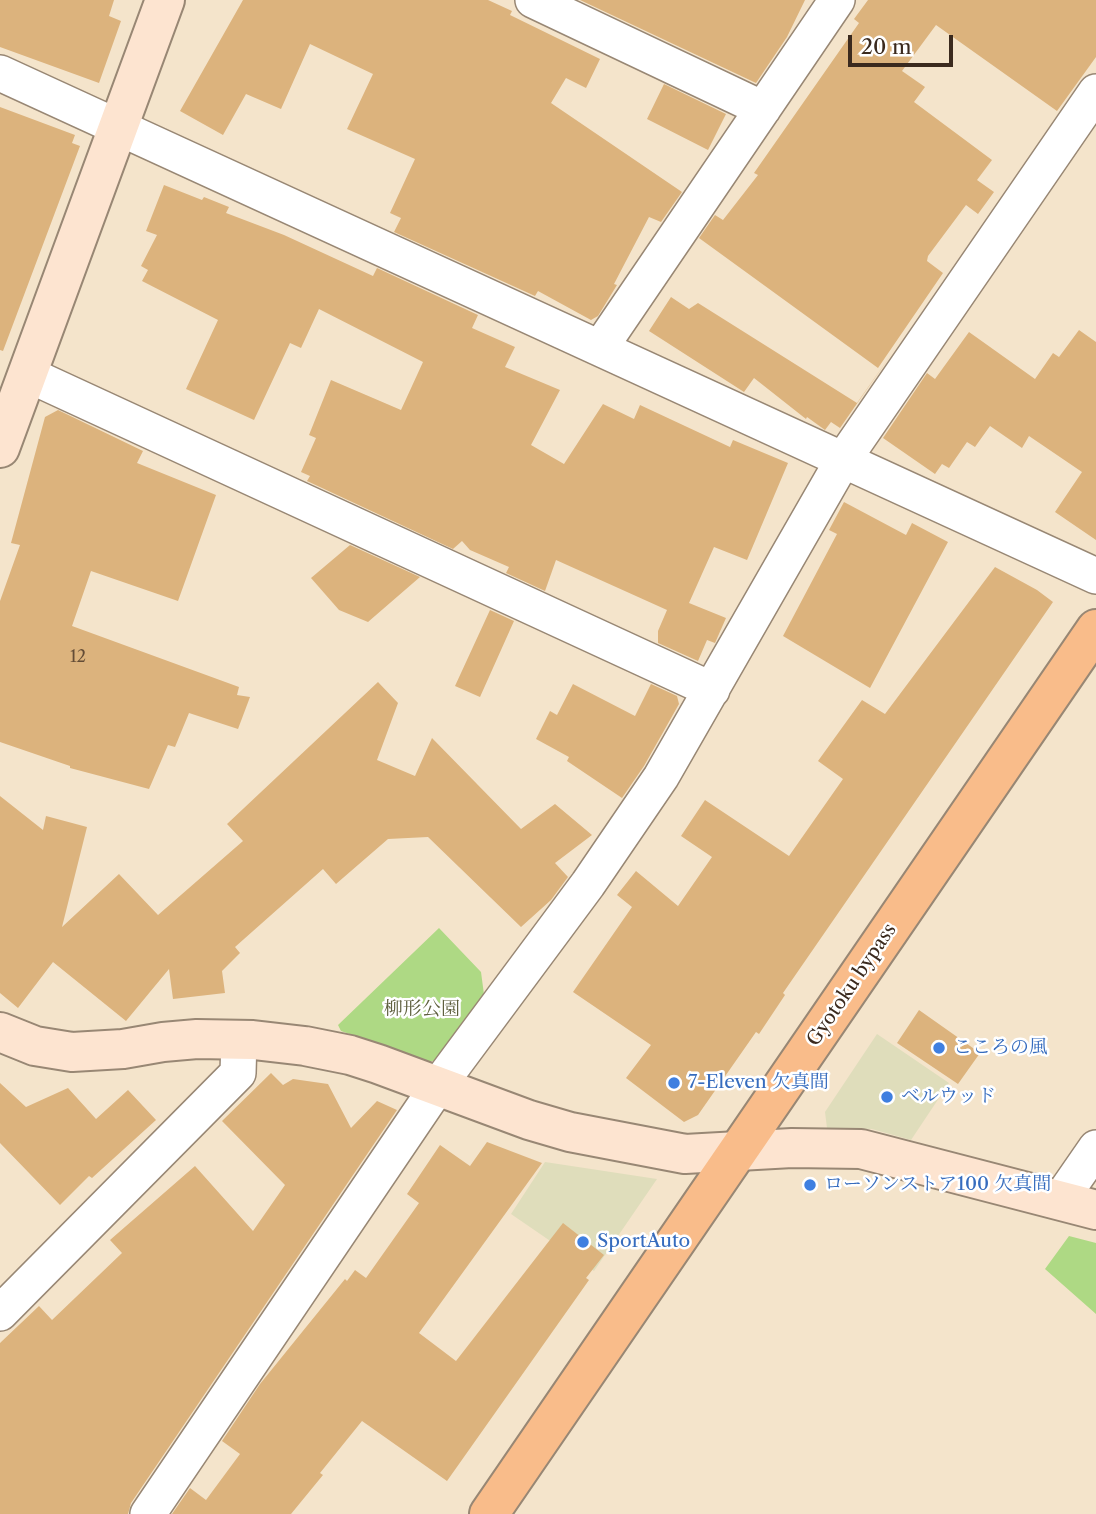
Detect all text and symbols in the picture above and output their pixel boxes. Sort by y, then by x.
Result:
scale bar [851,21,956,65]
text: 20 m [861,34,912,59]
house number: 12 [70,647,86,667]
street label: Gyotoku bypass [803,919,901,1051]
park label: 柳形公園 [384,999,460,1021]
place label: こころの風 [953,1037,1048,1059]
marker: こころの風 [931,1040,947,1056]
place label: 7-Eleven 欠真間 [688,1072,829,1094]
marker: 7-Eleven 欠真間 [666,1075,682,1091]
place label: ベルウッド [901,1086,996,1108]
marker: ベルウッド [879,1089,895,1105]
place label: ローソンストア100 欠真間 [824,1174,1051,1196]
marker: ローソンストア100 欠真間 [802,1177,818,1193]
place label: SportAuto [597,1231,690,1253]
marker: SportAuto [575,1234,591,1250]

